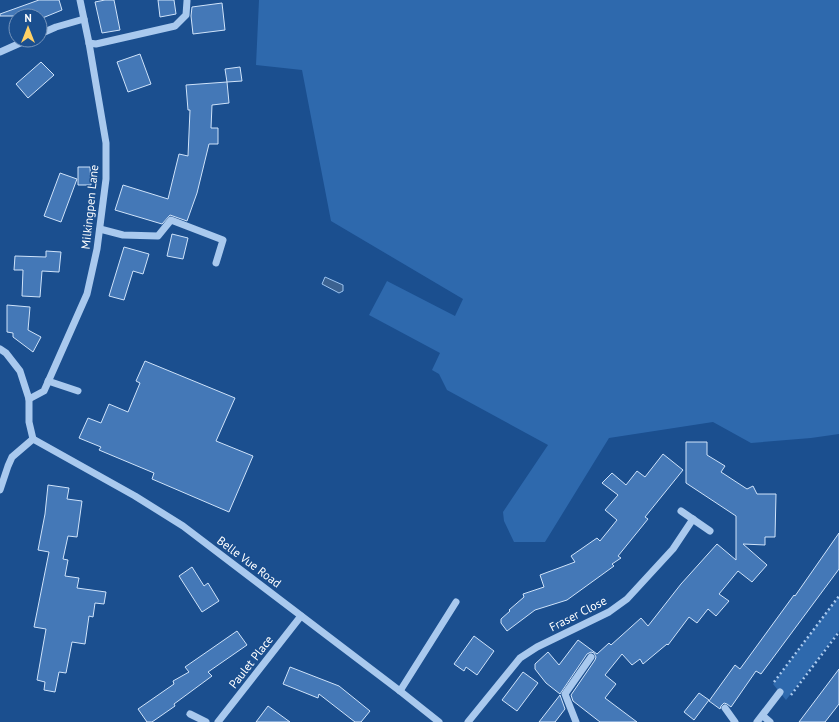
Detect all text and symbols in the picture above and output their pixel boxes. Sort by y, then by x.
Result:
north arrow [8,8,48,48]
text: N [24,11,32,25]
street label: Milkingpen Lane [78,164,101,250]
street label: Belle Vue Road [214,533,284,591]
street label: Fraser Close [546,593,609,634]
street label: Paulet Place [225,632,276,691]

